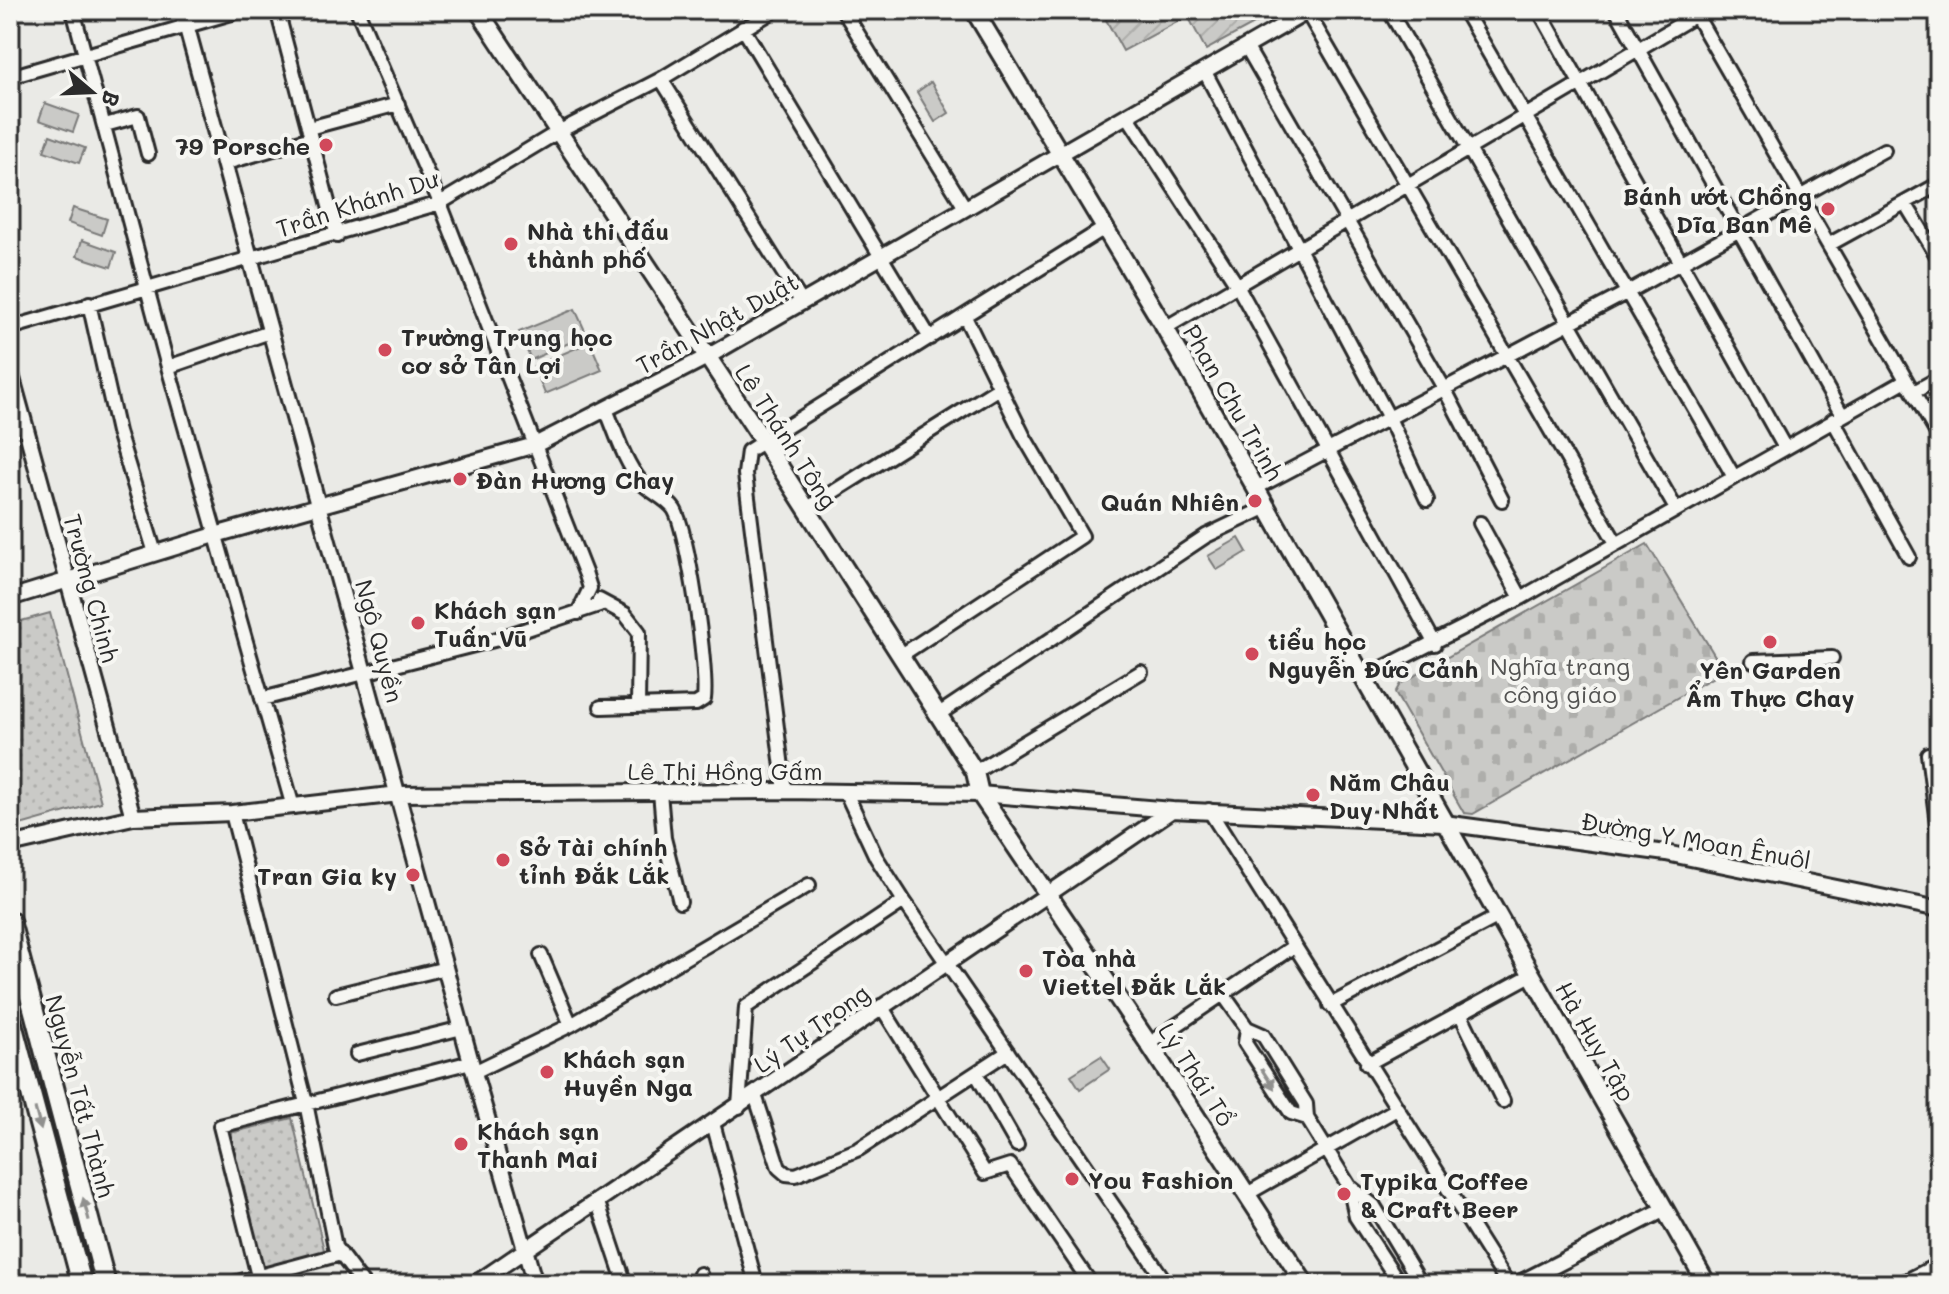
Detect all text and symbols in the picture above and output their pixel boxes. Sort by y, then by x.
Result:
north arrow [52,52,132,132]
text: B [95,87,128,110]
place label: 79 Porsche [175,130,310,161]
marker: 79 Porsche [317,136,335,154]
street label: Trần Khánh Dư [272,162,443,244]
place label: Bánh ướt Chồng Dĩa Ban Mê [1623,180,1812,239]
marker: Bánh ướt Chồng Dĩa Ban Mê [1819,200,1837,218]
place label: Nhà thi đấu thành phố [527,215,669,274]
marker: Nhà thi đấu thành phố [502,235,520,253]
street label: Trần Nhật Duật [630,266,804,380]
street label: Phan Chu Trinh [1177,318,1291,486]
place label: Trường Trung học cơ sở Tân Lợi [401,321,613,380]
marker: Trường Trung học cơ sở Tân Lợi [376,341,394,359]
street label: Lê Thánh Tông [729,358,845,514]
place label: Đàn Hương Chay [476,464,674,495]
marker: Đàn Hương Chay [451,470,469,488]
place label: Quán Nhiên [1100,486,1239,517]
marker: Quán Nhiên [1246,492,1264,510]
street label: Trường Chinh [57,510,127,666]
street label: Ngô Quyền [349,576,411,706]
place label: Khách sạn Tuấn Vũ [434,594,556,653]
marker: Khách sạn Tuấn Vũ [409,614,427,632]
place label: tiểu học Nguyễn Đức Cảnh [1268,625,1478,684]
marker: Yên Garden Ẩm Thực Chay [1761,633,1779,651]
marker: tiểu học Nguyễn Đức Cảnh [1243,645,1261,663]
park label: Nghĩa trang công giáo [1490,650,1630,709]
place label: Yên Garden Ẩm Thực Chay [1686,654,1854,713]
street label: Lê Thị Hồng Gấm [627,755,823,786]
place label: Năm Châu Duy Nhất [1329,766,1450,825]
marker: Năm Châu Duy Nhất [1304,786,1322,804]
street label: Đường Y Moan Ênuôl [1579,805,1813,875]
place label: Sở Tài chính tỉnh Đắk Lắk [519,831,670,890]
marker: Sở Tài chính tỉnh Đắk Lắk [494,851,512,869]
place label: Tran Gia ky [257,860,397,891]
marker: Tran Gia ky [404,866,422,884]
place label: Tòa nhà Viettel Đắk Lắk [1042,942,1226,1001]
marker: Tòa nhà Viettel Đắk Lắk [1017,962,1035,980]
street label: Hà Huy Tập [1549,976,1643,1106]
street label: Lý Tự Trọng [747,977,875,1079]
street label: Nguyễn Tất Thành [39,991,123,1201]
street label: Lý Thái Tổ [1152,1016,1242,1132]
place label: Khách sạn Huyền Nga [563,1043,693,1102]
marker: Khách sạn Huyền Nga [538,1063,556,1081]
one-way arrow [1260,1068,1275,1089]
one-way arrow [32,1106,44,1131]
place label: Khách sạn Thanh Mai [477,1115,599,1174]
marker: Khách sạn Thanh Mai [452,1135,470,1153]
place label: You Fashion [1088,1164,1233,1195]
place label: Typika Coffee & Craft Beer [1360,1165,1528,1224]
marker: You Fashion [1063,1170,1081,1188]
marker: Typika Coffee & Craft Beer [1335,1185,1353,1203]
one-way arrow [80,1196,92,1221]

